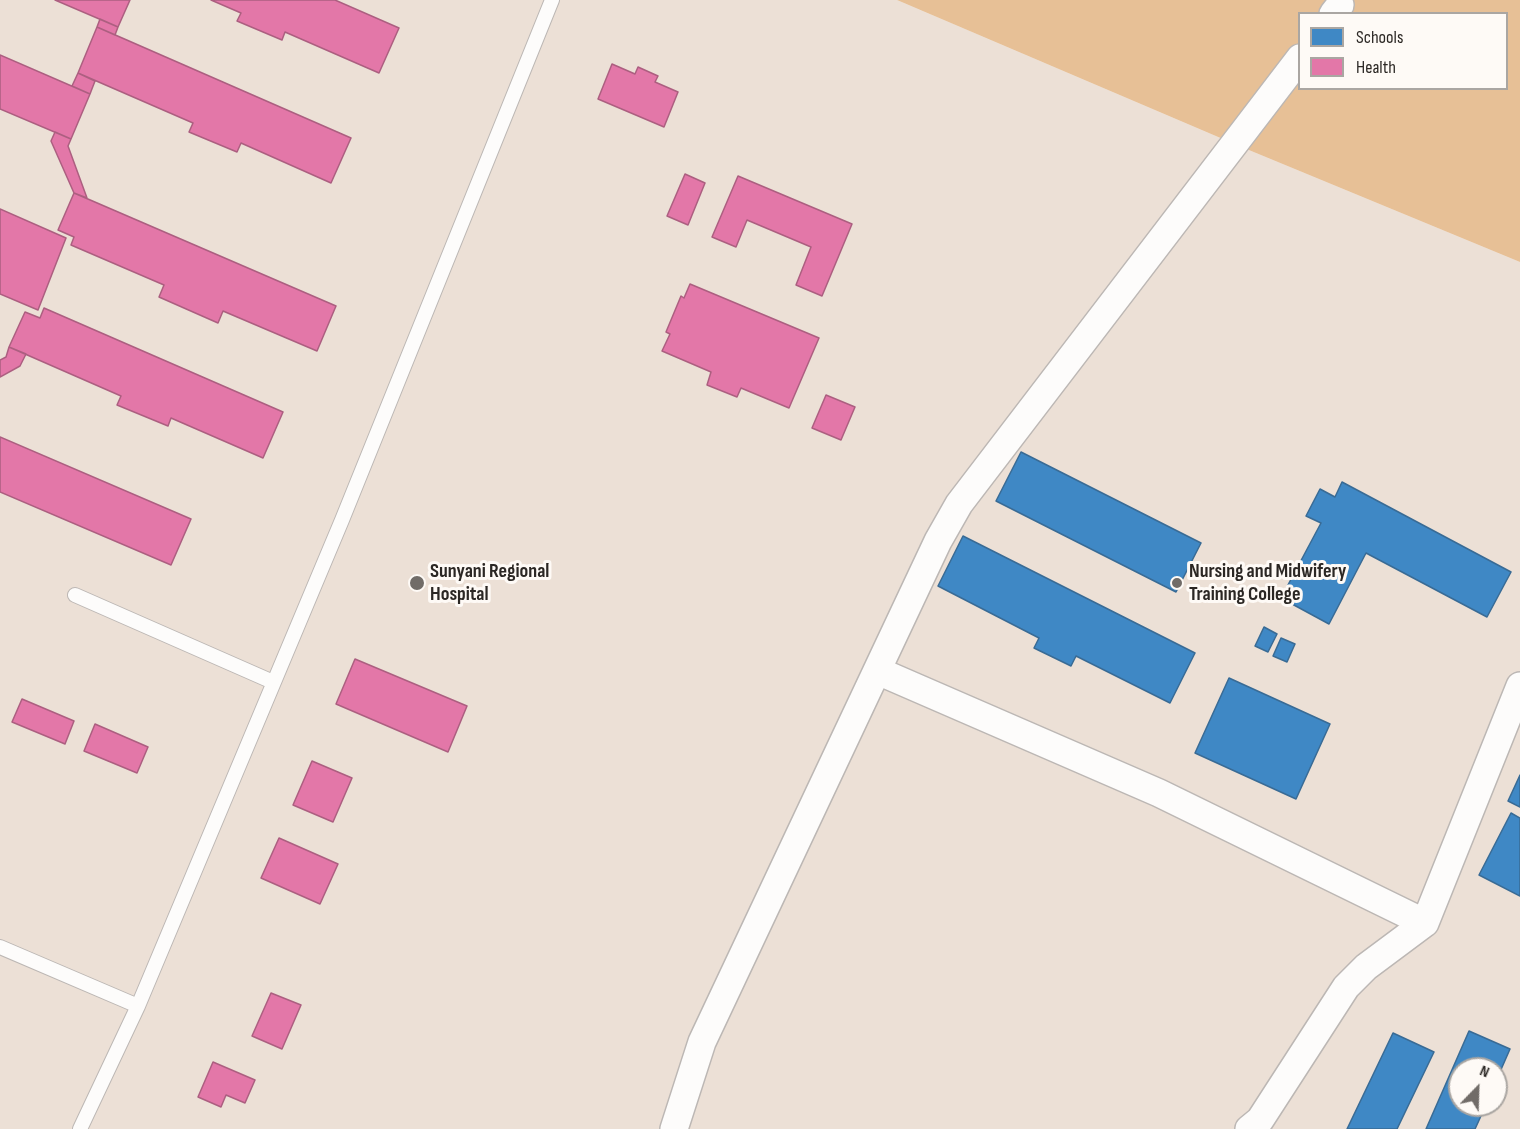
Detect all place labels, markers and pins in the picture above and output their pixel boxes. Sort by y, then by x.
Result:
place label: Sunyani Regional Hospital [430,560,549,607]
place label: Nursing and Midwifery Training College [1189,560,1346,607]
marker: Sunyani Regional Hospital [408,574,426,592]
marker: Nursing and Midwifery Training College [1170,576,1184,590]

